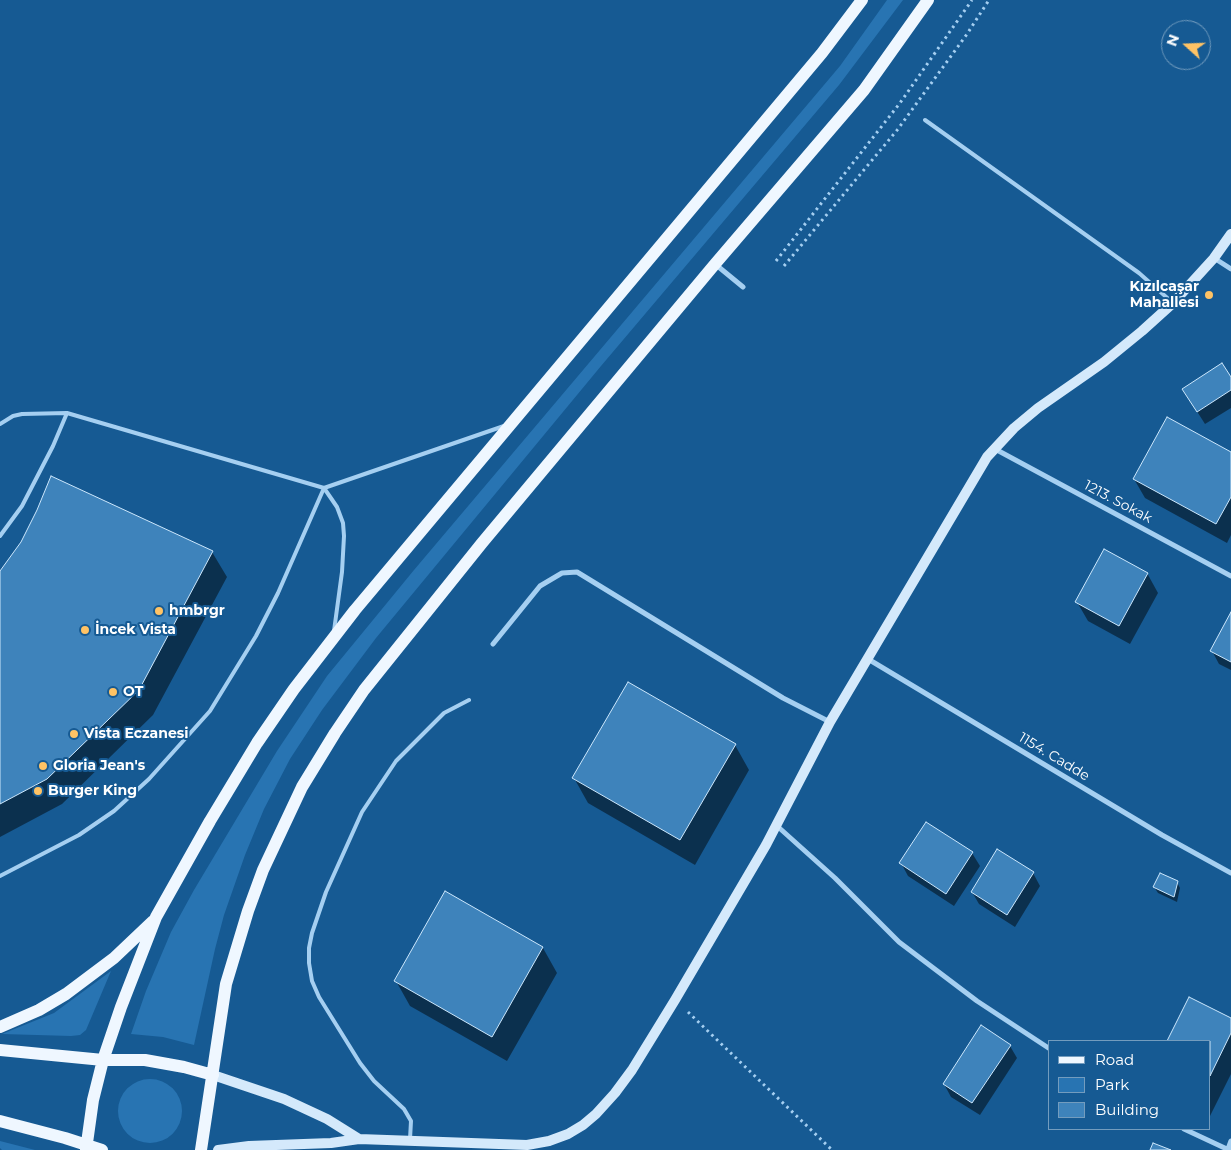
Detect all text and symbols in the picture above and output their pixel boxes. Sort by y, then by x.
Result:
north arrow [1161,20,1211,70]
text: N [1162,32,1183,49]
place label: Kızılcaşar Mahallesi [1130,279,1199,312]
marker: Kızılcaşar Mahallesi [1203,289,1215,301]
street label: 1213. Sokak [1081,477,1155,527]
place label: hmbrgr [169,603,225,619]
marker: hmbrgr [153,605,165,617]
place label: İncek Vista [95,622,176,638]
marker: İncek Vista [79,624,91,636]
place label: OT [123,684,143,700]
marker: OT [107,686,119,698]
place label: Vista Eczanesi [84,726,188,742]
marker: Vista Eczanesi [68,728,80,740]
street label: 1154. Cadde [1016,729,1092,785]
place label: Gloria Jean's [53,758,145,774]
marker: Gloria Jean's [37,760,49,772]
place label: Burger King [48,783,137,799]
marker: Burger King [32,785,44,797]
legend [1048,1040,1211,1130]
text: Road [1095,1050,1134,1069]
text: Park [1095,1075,1129,1094]
text: Building [1095,1100,1159,1119]

